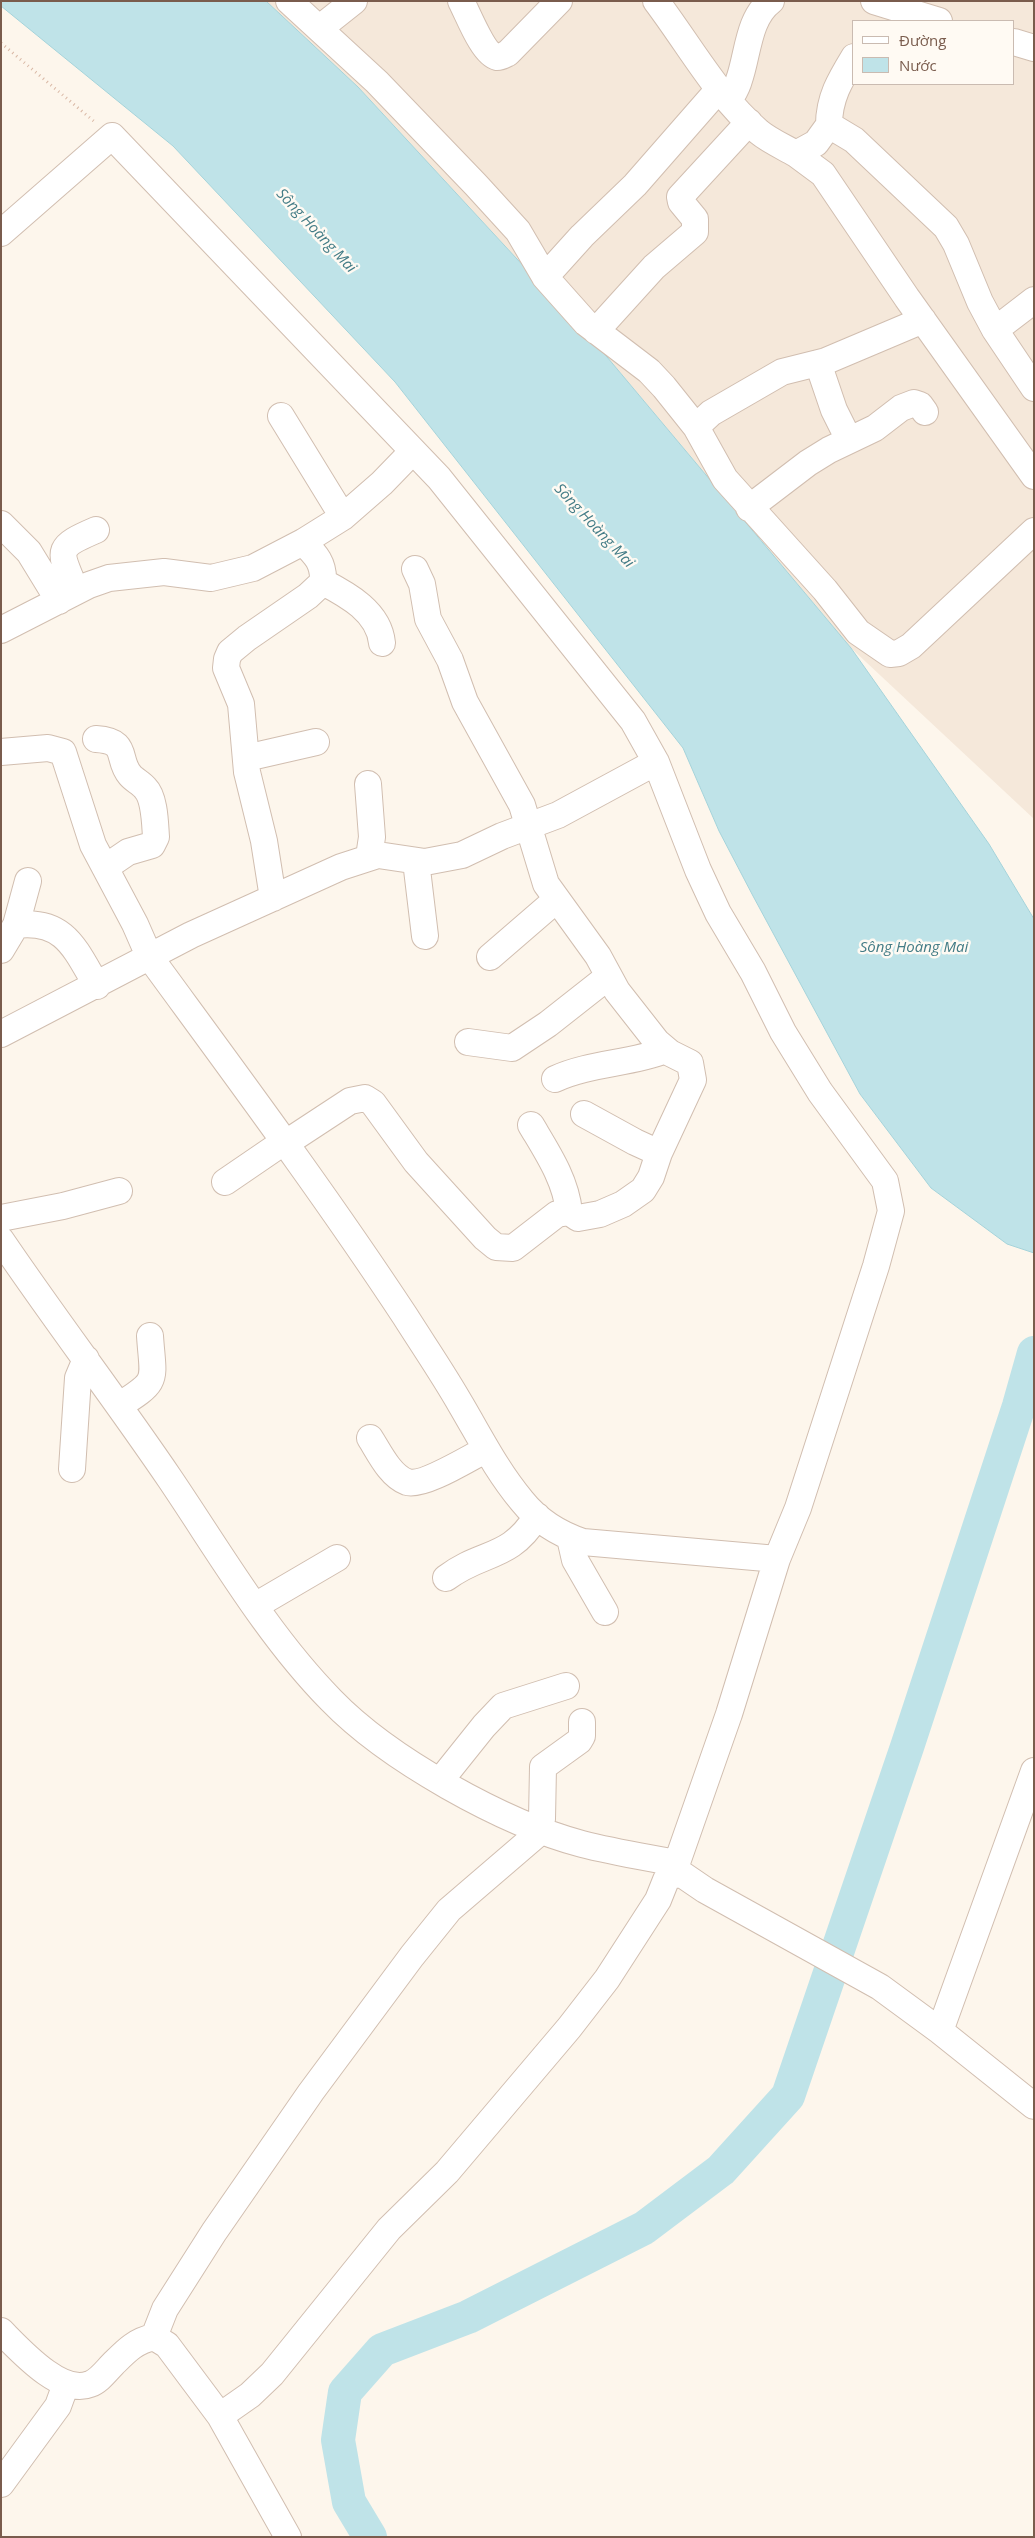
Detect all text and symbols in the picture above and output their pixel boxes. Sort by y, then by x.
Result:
legend [852,20,1015,85]
text: Đường [899,30,946,50]
text: Nước [899,55,937,75]
water label: Sông Hoàng Mai [272,185,360,277]
water label: Sông Hoàng Mai [550,480,638,572]
water label: Sông Hoàng Mai [860,939,968,957]

